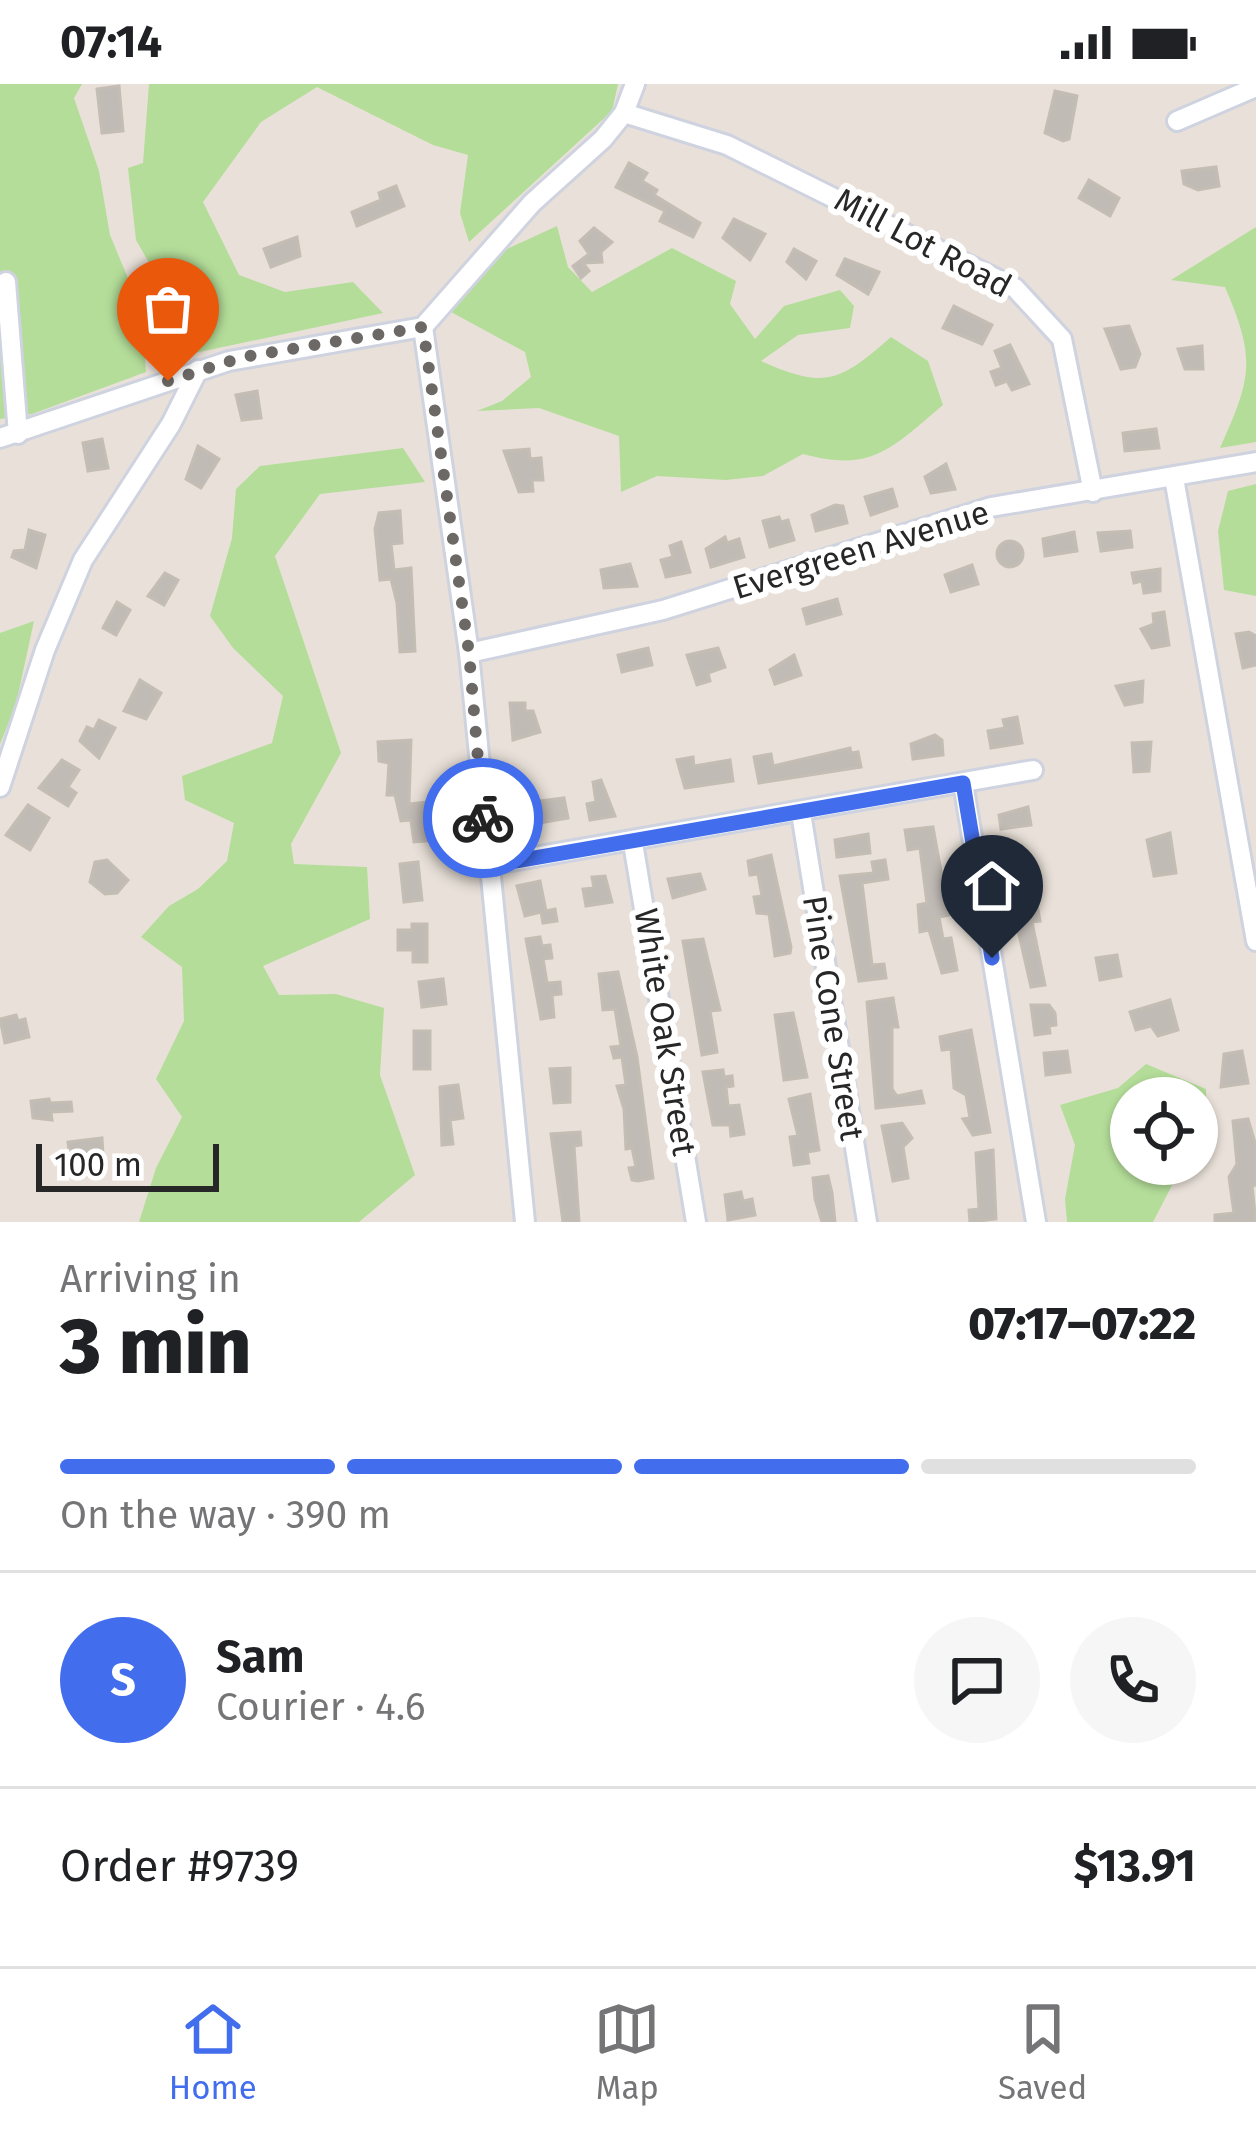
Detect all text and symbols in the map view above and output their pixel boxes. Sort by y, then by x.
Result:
text: 07:14 [60,15,162,69]
street label: Mill Lot Road [828,180,1018,306]
pin [117,258,219,381]
icon: bag [135,276,201,342]
street label: Evergreen Avenue [728,492,994,608]
courier [423,758,543,878]
icon: bike [450,785,516,851]
pin [941,835,1043,958]
icon: home [959,853,1025,919]
street label: Pine Cone Street [794,893,872,1143]
street label: White Oak Street [626,906,704,1159]
map controls [1110,1077,1218,1185]
button: locate [1110,1077,1218,1185]
scale bar [36,1138,219,1191]
text: 100 m [54,1145,142,1185]
text: Arriving in [60,1256,241,1302]
text: 07:17–07:22 [968,1297,1196,1351]
text: 3 min [60,1300,251,1394]
text: On the way · 390 m [60,1492,391,1538]
button: chat [914,1617,1040,1743]
button: phone [1070,1617,1196,1743]
text: Sam [216,1630,304,1684]
text: S [110,1653,136,1707]
text: Courier · 4.6 [216,1684,425,1730]
text: Order #9739 [60,1839,299,1893]
text: $13.91 [1074,1839,1196,1893]
tab: Home [169,1996,257,2108]
tab: Map [594,1996,660,2108]
tab: Saved [998,1996,1087,2108]

